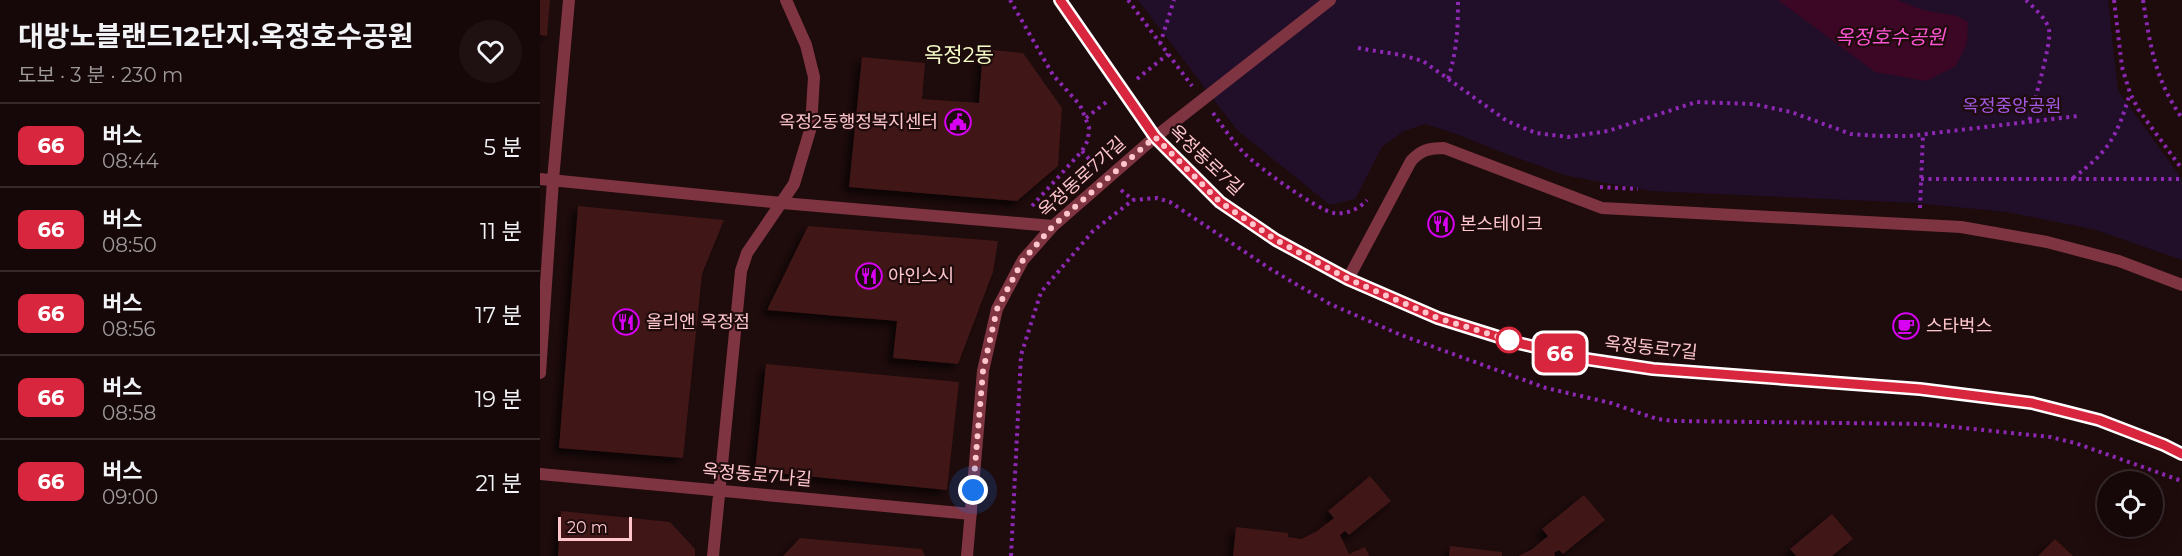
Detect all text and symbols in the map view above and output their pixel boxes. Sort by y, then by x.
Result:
text: 대방노블랜드12단지.옥정호수공원 [18,19,413,53]
button: heart [459,20,522,83]
water label: 옥정호수공원 [1835,25,1947,49]
district label: 옥정2동 [924,42,994,67]
text: 도보 · 3 분 · 230 m [18,63,183,87]
park label: 옥정중앙공원 [1962,95,2062,117]
public building icon: 옥정2동행정복지센터 [943,107,973,137]
place label: 옥정2동행정복지센터 [779,111,938,133]
street label: 옥정동로7길 [1164,120,1248,200]
text: 버스 [102,122,142,149]
street label: 옥정동로7가길 [1034,132,1130,222]
text: 66 [38,133,64,158]
text: 5 분 [484,134,522,161]
text: 08:44 [102,149,159,173]
text: 버스 [102,206,142,233]
restaurant icon: 본스테이크 [1426,209,1456,239]
place label: 본스테이크 [1460,213,1543,235]
text: 66 [38,217,64,242]
text: 11 분 [480,218,522,245]
text: 08:50 [102,233,157,257]
restaurant icon: 아인스시 [854,261,884,291]
place label: 아인스시 [888,265,954,287]
text: 버스 [102,290,142,317]
text: 66 [38,301,64,326]
text: 17 분 [475,302,522,329]
restaurant icon: 올리앤 옥정점 [611,307,641,337]
place label: 올리앤 옥정점 [646,311,750,333]
cafe icon: 스타벅스 [1891,311,1921,341]
place label: 스타벅스 [1926,315,1992,337]
text: 08:56 [102,317,156,341]
unlabelled marker [1496,327,1522,353]
street label: 옥정동로7길 [1603,332,1699,364]
line badge: 66 [1533,334,1587,372]
text: 66 [1547,341,1573,366]
text: 버스 [102,374,142,401]
text: 66 [38,385,64,410]
text: 19 분 [475,386,522,413]
text: 08:58 [102,401,156,425]
text: 버스 [102,458,142,485]
street label: 옥정동로7나길 [701,459,813,491]
text: 66 [38,469,64,494]
text: 21 분 [476,470,522,497]
map controls [2097,471,2163,537]
button: locate [2097,471,2163,537]
your location [958,475,988,505]
text: 09:00 [102,485,158,509]
scale bar [558,514,632,542]
text: 20 m [567,518,608,537]

